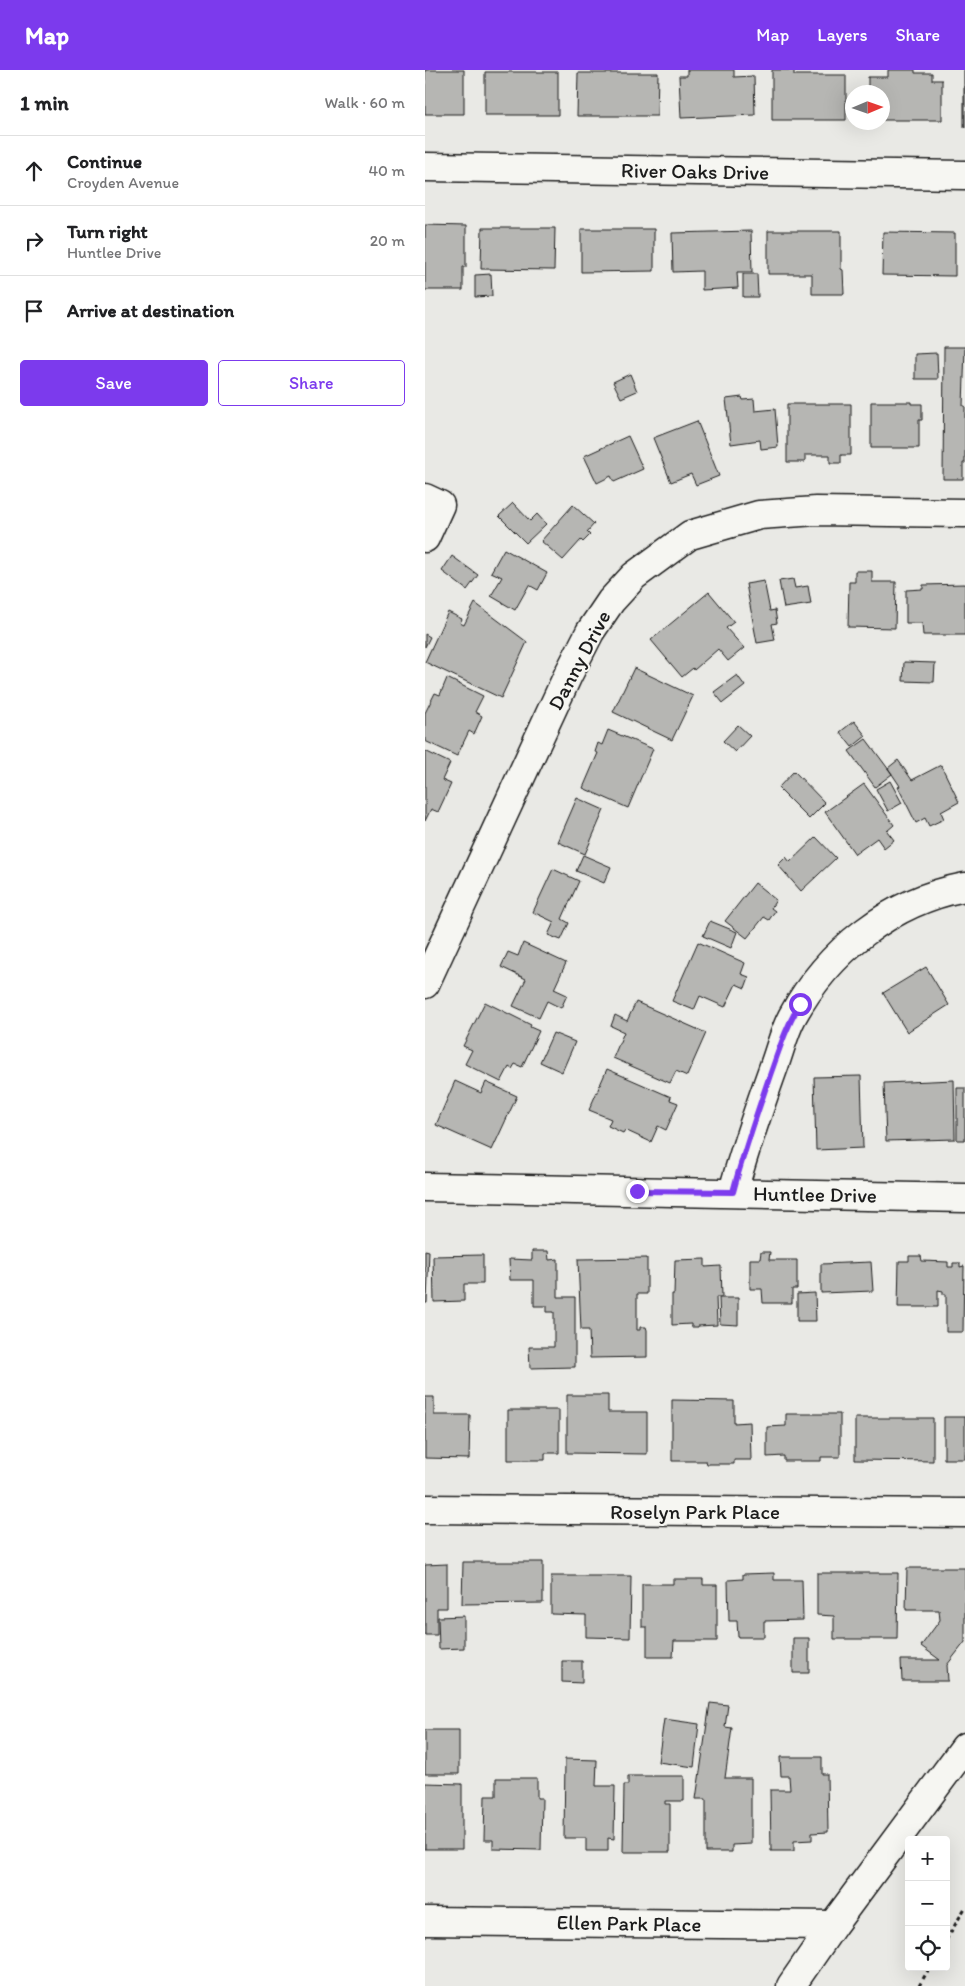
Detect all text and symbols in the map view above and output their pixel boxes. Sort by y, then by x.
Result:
text: Map [25,21,69,50]
text: Map [756,24,789,46]
text: Layers [817,24,867,46]
text: Share [895,24,940,46]
north arrow [845,85,890,130]
text: 1 min [20,90,69,115]
text: Walk · 60 m [324,93,405,112]
text: Continue [67,150,142,173]
icon: ahead [20,157,48,185]
street label: River Oaks Drive [621,157,769,185]
text: 40 m [368,161,405,180]
text: Croyden Avenue [67,173,179,192]
text: Turn right [67,220,148,243]
icon: right [20,227,48,255]
text: 20 m [370,231,405,250]
text: Huntlee Drive [67,243,161,262]
icon: arrive [20,297,48,325]
text: Arrive at destination [67,299,234,322]
button: Save [20,360,208,406]
button: Share [218,360,405,406]
street label: Danny Drive [542,606,616,714]
route start [789,993,812,1016]
route end [626,1180,649,1203]
street label: Huntlee Drive [753,1180,877,1208]
street label: Roselyn Park Place [610,1499,780,1524]
map controls [905,1836,950,1971]
button: + [905,1836,950,1881]
button: − [905,1881,950,1926]
street label: Ellen Park Place [556,1909,702,1937]
button: locate [905,1926,950,1971]

